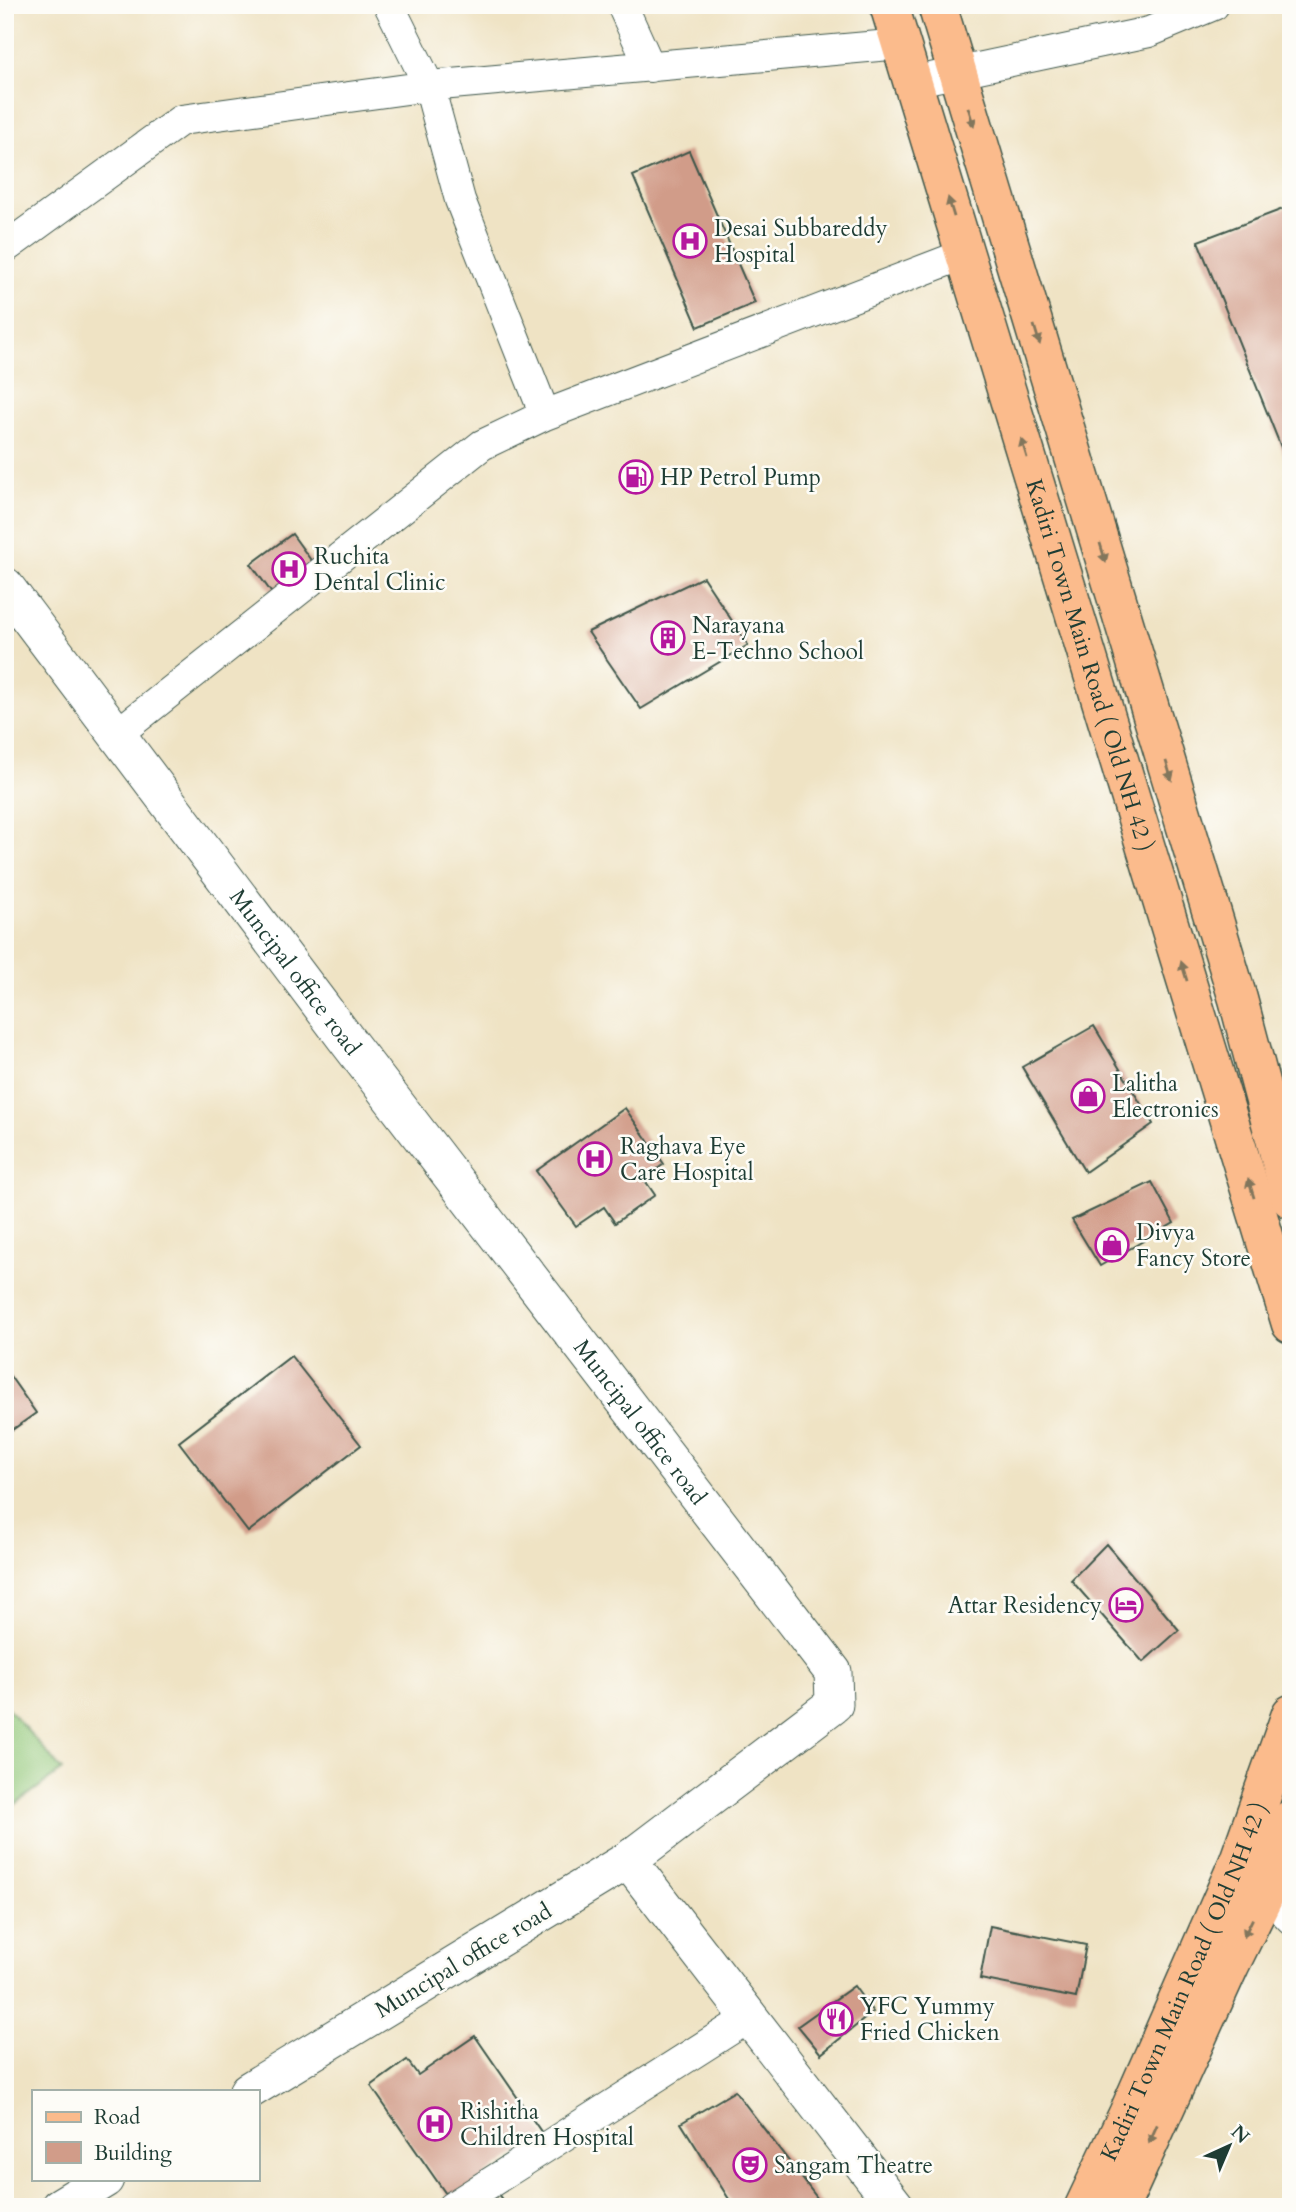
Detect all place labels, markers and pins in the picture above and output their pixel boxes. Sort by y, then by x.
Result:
place label: Desai Subbareddy Hospital [714,213,888,270]
hospital icon: Desai Subbareddy Hospital [671,222,709,260]
fuel station icon: HP Petrol Pump [617,458,655,496]
place label: HP Petrol Pump [660,462,821,493]
place label: Ruchita Dental Clinic [314,541,445,598]
hospital icon: Ruchita Dental Clinic [270,550,308,588]
place label: Narayana E-Techno School [692,610,864,667]
building icon: Narayana E-Techno School [649,619,687,657]
place label: Lalitha Electronics [1112,1068,1219,1125]
shop icon: Lalitha Electronics [1069,1077,1107,1115]
place label: Raghava Eye Care Hospital [620,1131,754,1188]
hospital icon: Raghava Eye Care Hospital [576,1140,614,1178]
place label: Divya Fancy Store [1136,1217,1251,1274]
shop icon: Divya Fancy Store [1093,1226,1131,1264]
hotel icon: Attar Residency [1107,1586,1145,1624]
place label: Attar Residency [948,1590,1102,1621]
place label: YFC Yummy Fried Chicken [860,1991,1000,2048]
restaurant icon: YFC Yummy Fried Chicken [817,2000,855,2038]
place label: Rishitha Children Hospital [460,2096,634,2153]
hospital icon: Rishitha Children Hospital [416,2105,454,2143]
theatre icon: Sangam Theatre [731,2146,769,2184]
place label: Sangam Theatre [774,2150,933,2181]

